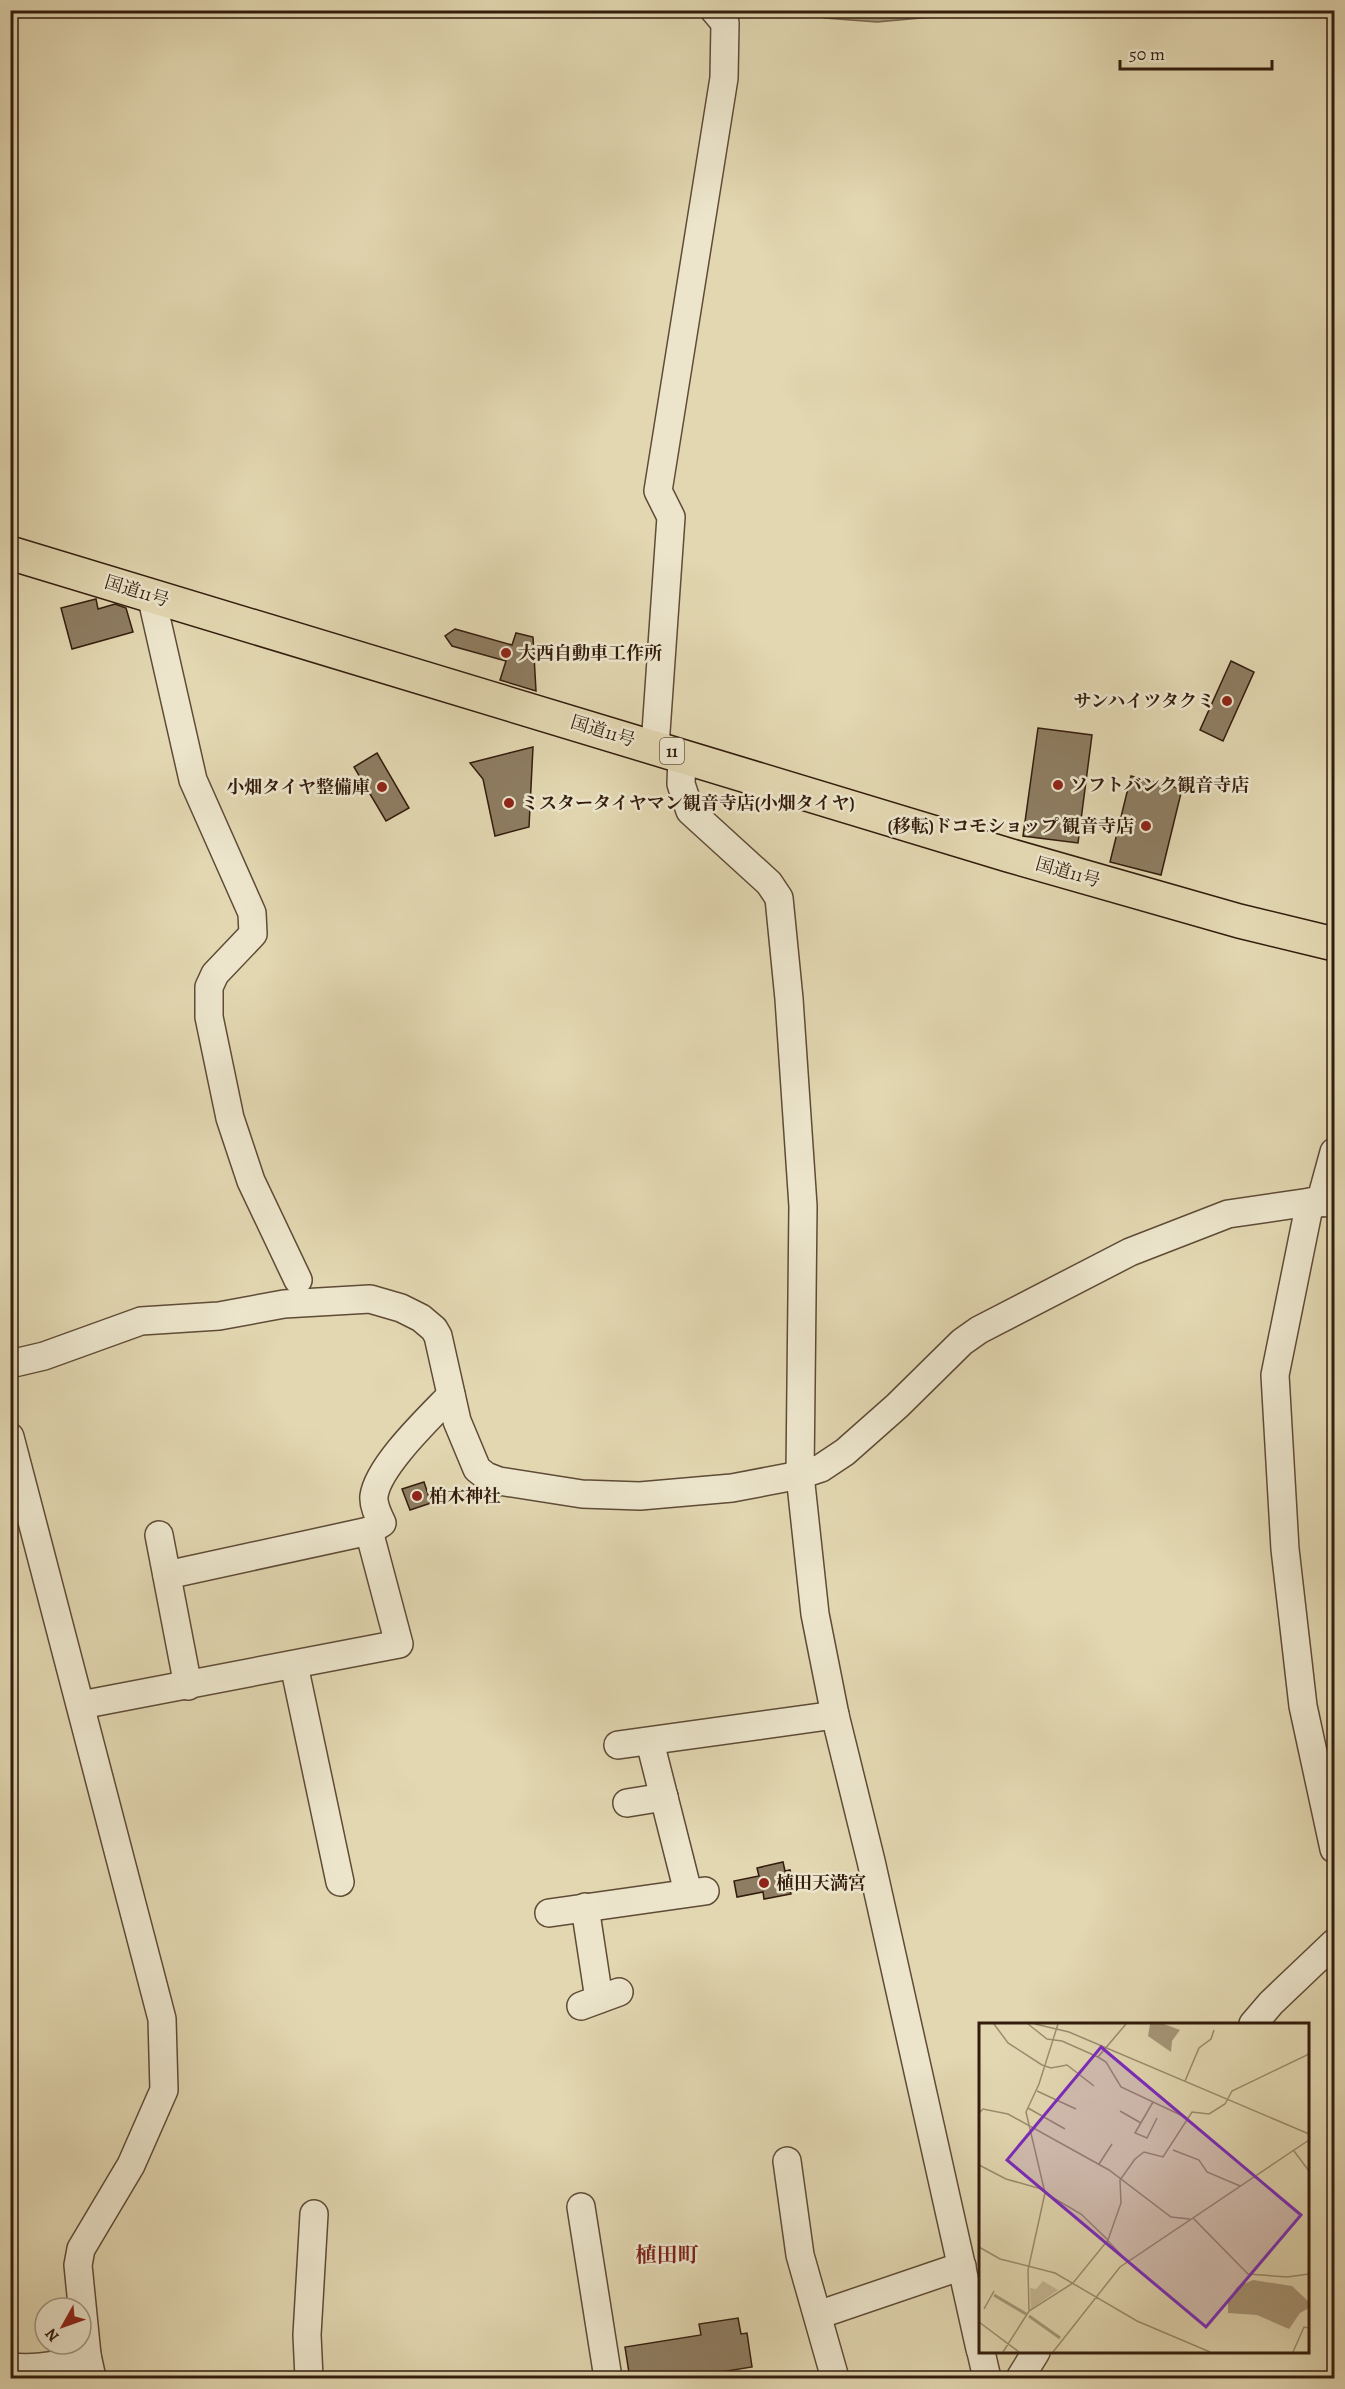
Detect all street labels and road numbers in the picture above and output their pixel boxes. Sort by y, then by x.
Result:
street label: 国道11号 [102,570,172,612]
street label: 国道11号 [568,710,638,752]
road number: 11 [660,738,684,764]
street label: 国道11号 [1033,851,1103,893]

